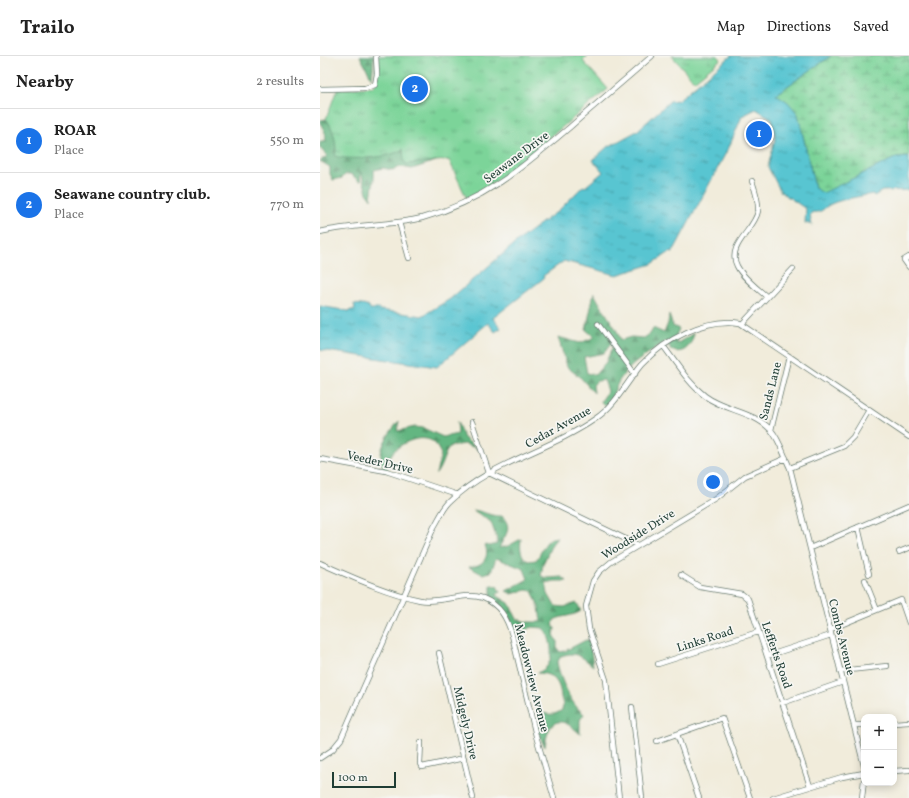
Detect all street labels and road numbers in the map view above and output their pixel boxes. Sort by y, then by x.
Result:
street label: Seawane Drive [481,128,553,188]
street label: Sands Lane [756,360,786,422]
street label: Cedar Avenue [523,403,595,453]
street label: Veeder Drive [345,448,415,478]
street label: Woodside Drive [599,506,678,564]
street label: Combs Avenue [824,597,858,677]
street label: Lefferts Road [757,620,795,691]
street label: Meadowview Avenue [510,622,552,734]
street label: Links Road [675,623,736,657]
street label: Midgely Drive [449,685,481,762]

